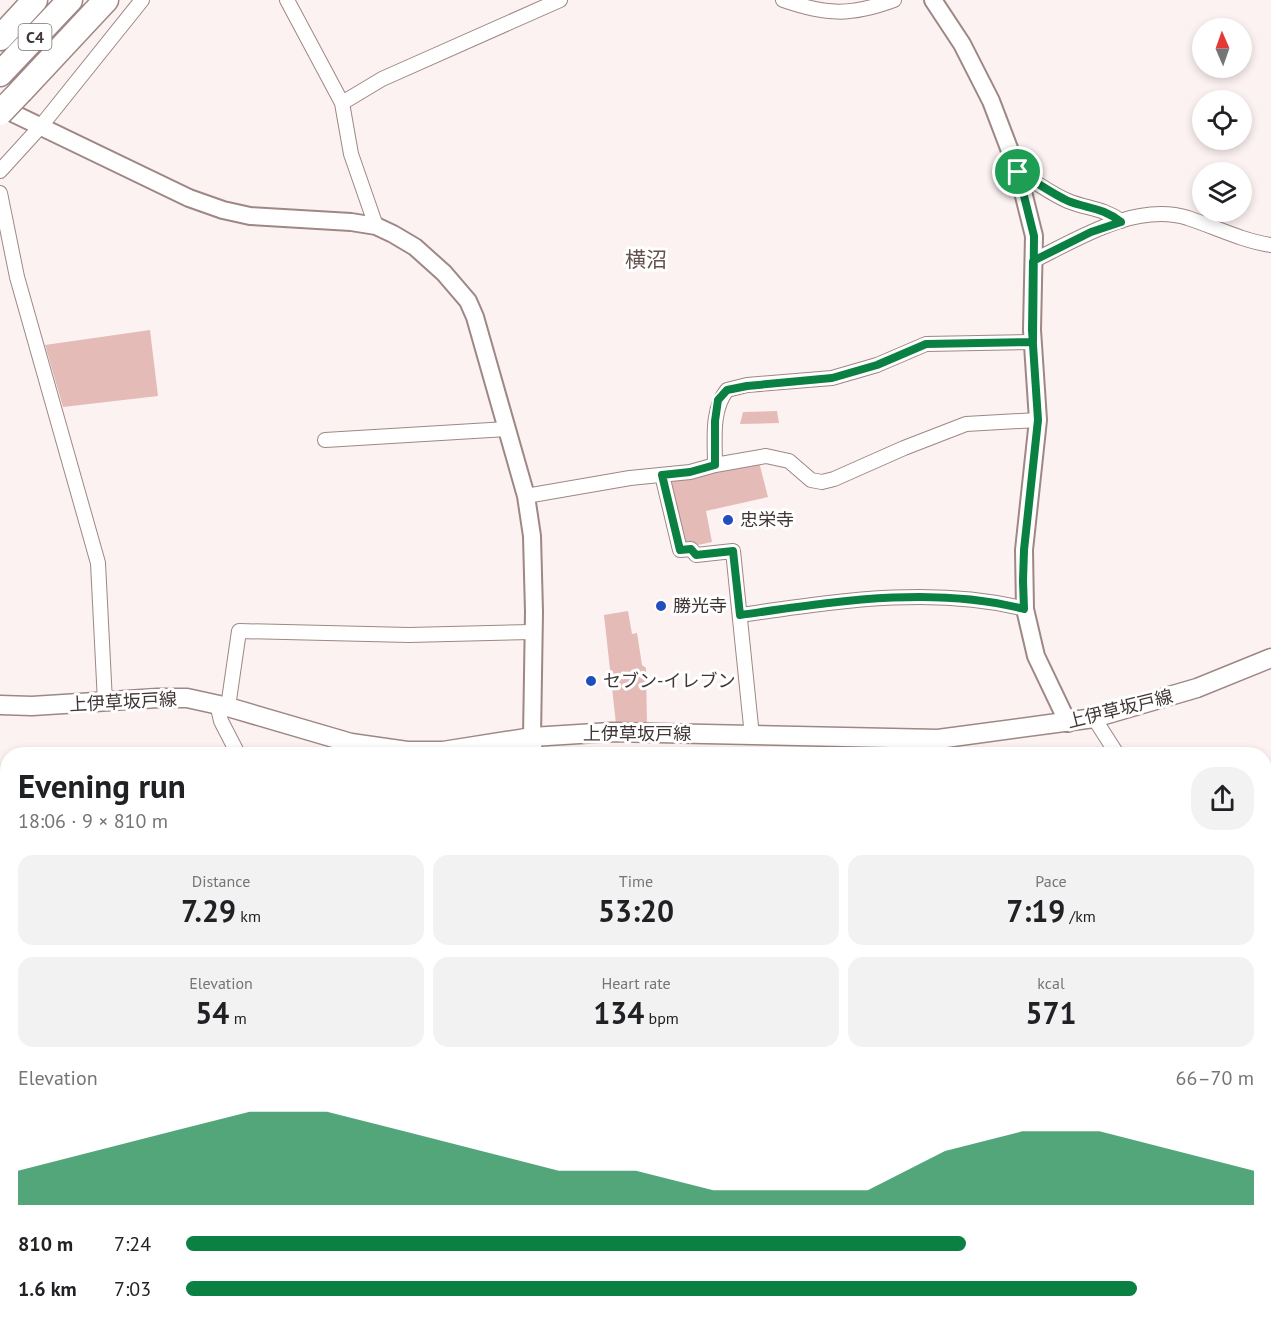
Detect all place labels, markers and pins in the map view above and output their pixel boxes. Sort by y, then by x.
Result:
pin [992,146,1043,197]
place label: 忠栄寺 [740,508,794,531]
marker: 忠栄寺 [721,513,735,527]
place label: 勝光寺 [673,594,727,617]
marker: 勝光寺 [654,599,668,613]
place label: セブン-イレブン [603,669,735,692]
marker: セブン-イレブン [584,674,598,688]

